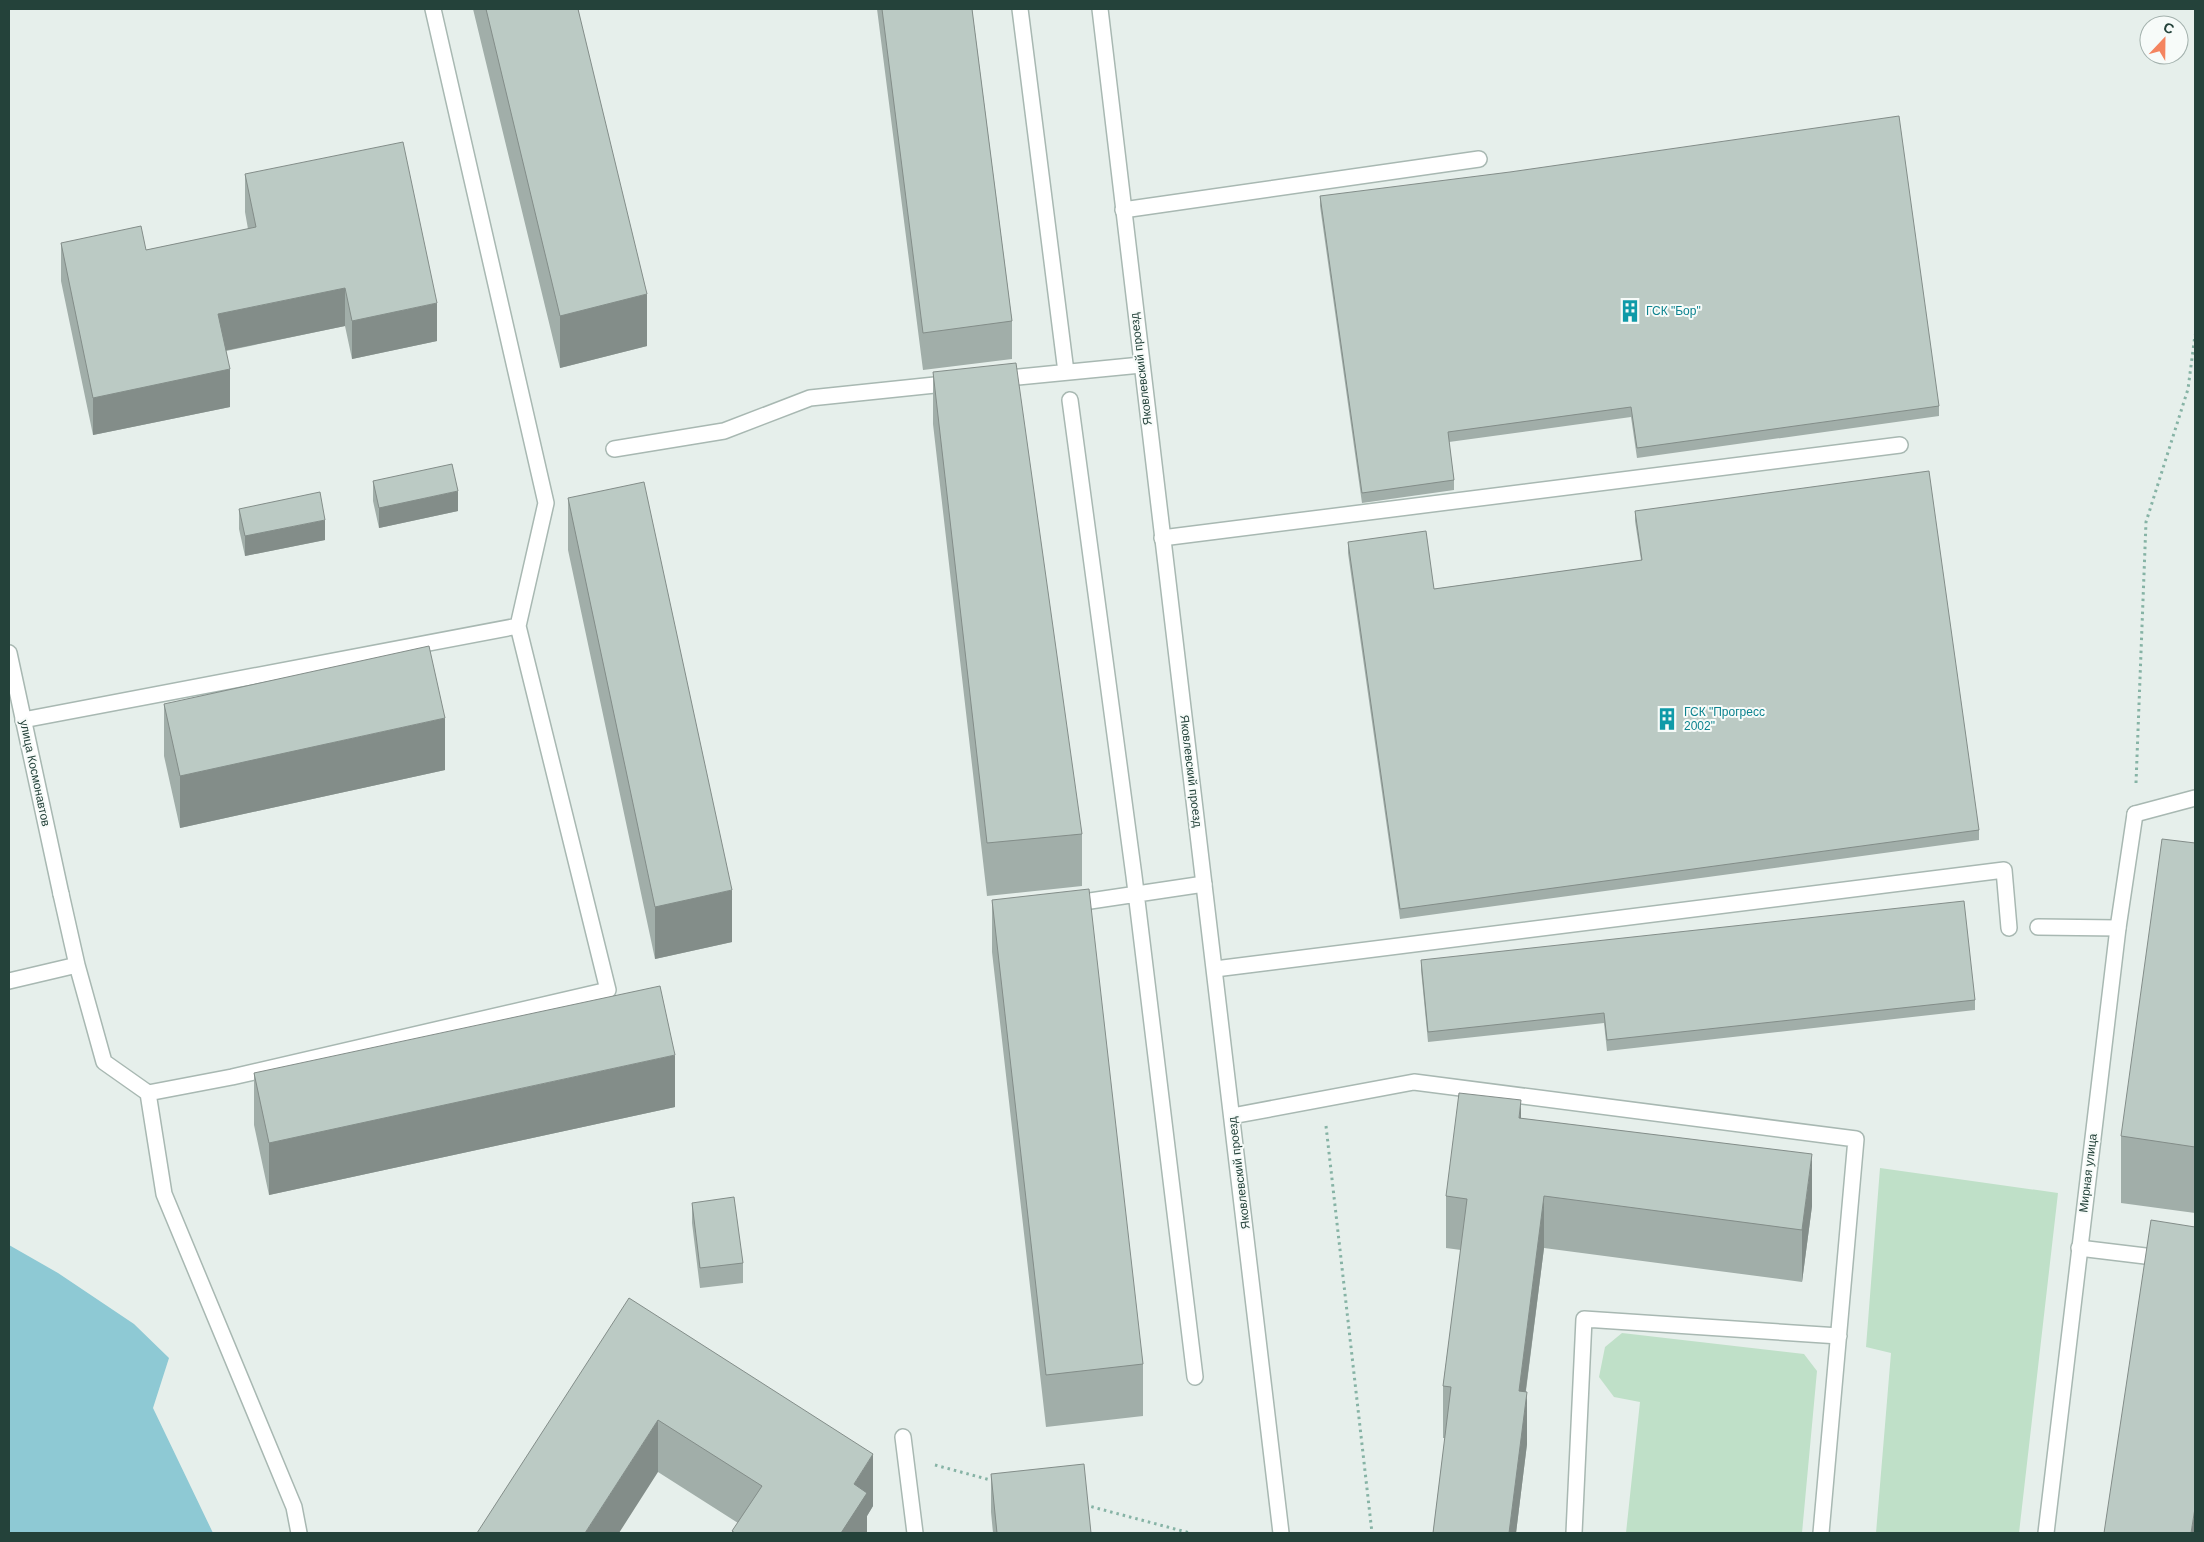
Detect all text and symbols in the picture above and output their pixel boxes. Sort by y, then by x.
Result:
north arrow [2139,15,2189,65]
text: С [2161,19,2177,37]
building icon: ГСК "Бор" [1617,298,1643,324]
place label: ГСК "Бор" [1646,304,1701,318]
street label: Яковлевский проезд [1127,312,1155,426]
place label: ГСК "Прогресс 2002" [1684,705,1765,733]
building icon: ГСК "Прогресс 2002" [1654,706,1680,732]
street label: Яковлевский проезд [1177,714,1205,828]
street label: улица Космонавтов [17,718,53,828]
street label: Яковлевский проезд [1225,1116,1253,1230]
street label: Мирная улица [2076,1132,2100,1213]

